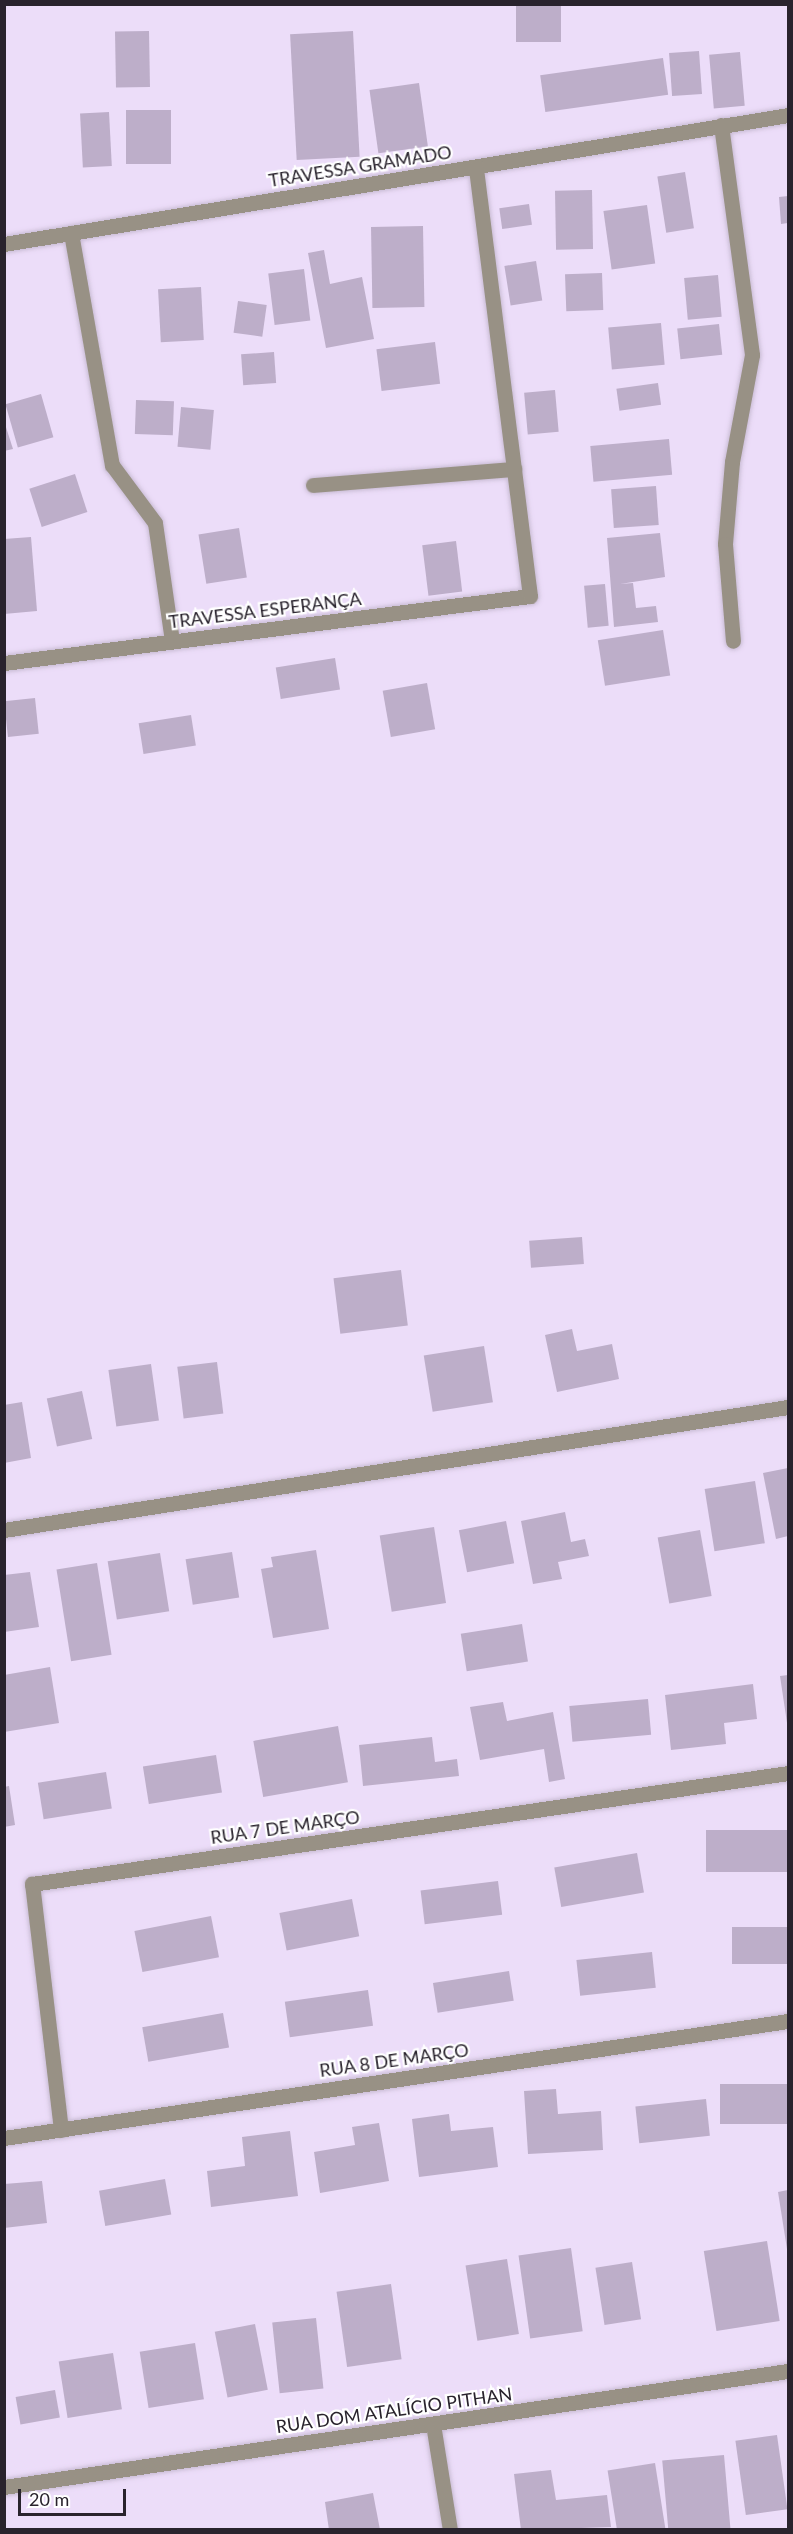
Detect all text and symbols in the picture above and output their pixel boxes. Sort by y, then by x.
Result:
street label: TRAVESSA GRAMADO [267,141,453,191]
street label: TRAVESSA ESPERANÇA [167,587,363,633]
street label: RUA 7 DE MARÇO [209,1806,361,1848]
street label: RUA 8 DE MARÇO [318,2039,470,2081]
street label: RUA DOM ATALÍCIO PITHAN [274,2383,514,2437]
scale bar [21,2477,129,2515]
text: 20 m [29,2488,69,2510]

